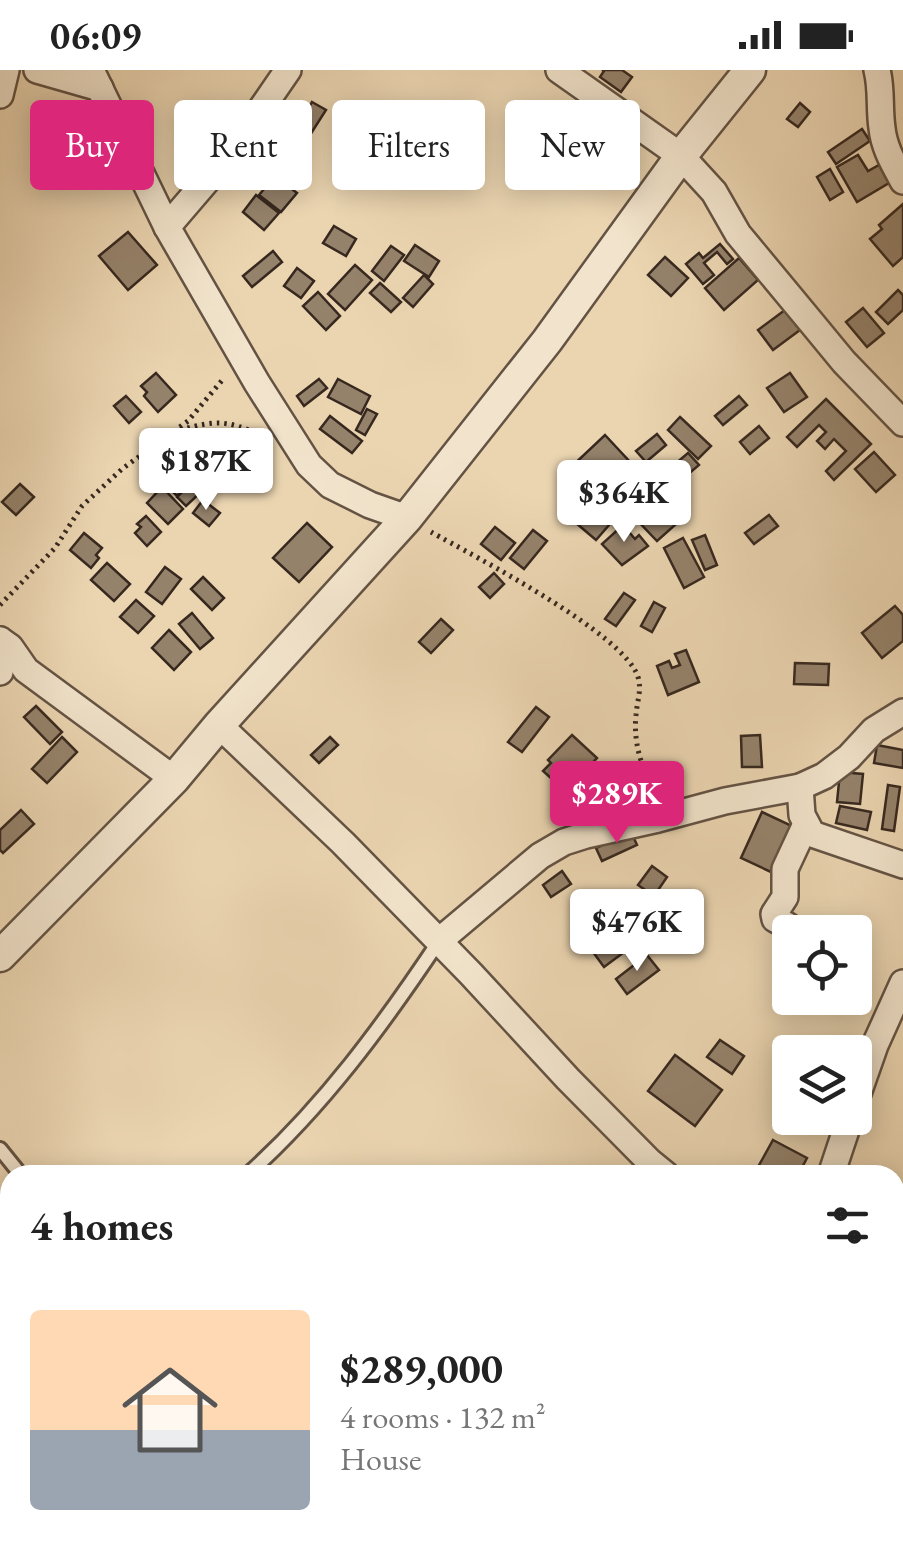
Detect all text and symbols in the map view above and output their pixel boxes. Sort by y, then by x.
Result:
text: 06:09 [50,11,141,60]
chip: Buy [30,100,154,190]
chip: Rent [174,100,312,190]
chip: Filters [332,100,485,190]
chip: New [505,100,640,190]
pin: $187K [136,428,276,513]
text: $187K [161,439,251,481]
pin: $364K [554,460,694,545]
text: $364K [579,471,669,513]
pin: $289K [547,761,687,846]
text: $289K [572,772,662,814]
pin: $476K [567,889,707,974]
text: $476K [592,900,682,942]
map controls [772,915,872,1135]
button: locate [772,915,872,1015]
button: layers [772,1035,872,1135]
text: 4 homes [30,1198,173,1253]
icon: filters [820,1198,875,1253]
text: $289,000 [340,1341,503,1396]
icon: home [110,1350,230,1470]
text: 4 rooms · 132 m² [340,1396,546,1438]
text: House [340,1438,421,1480]

